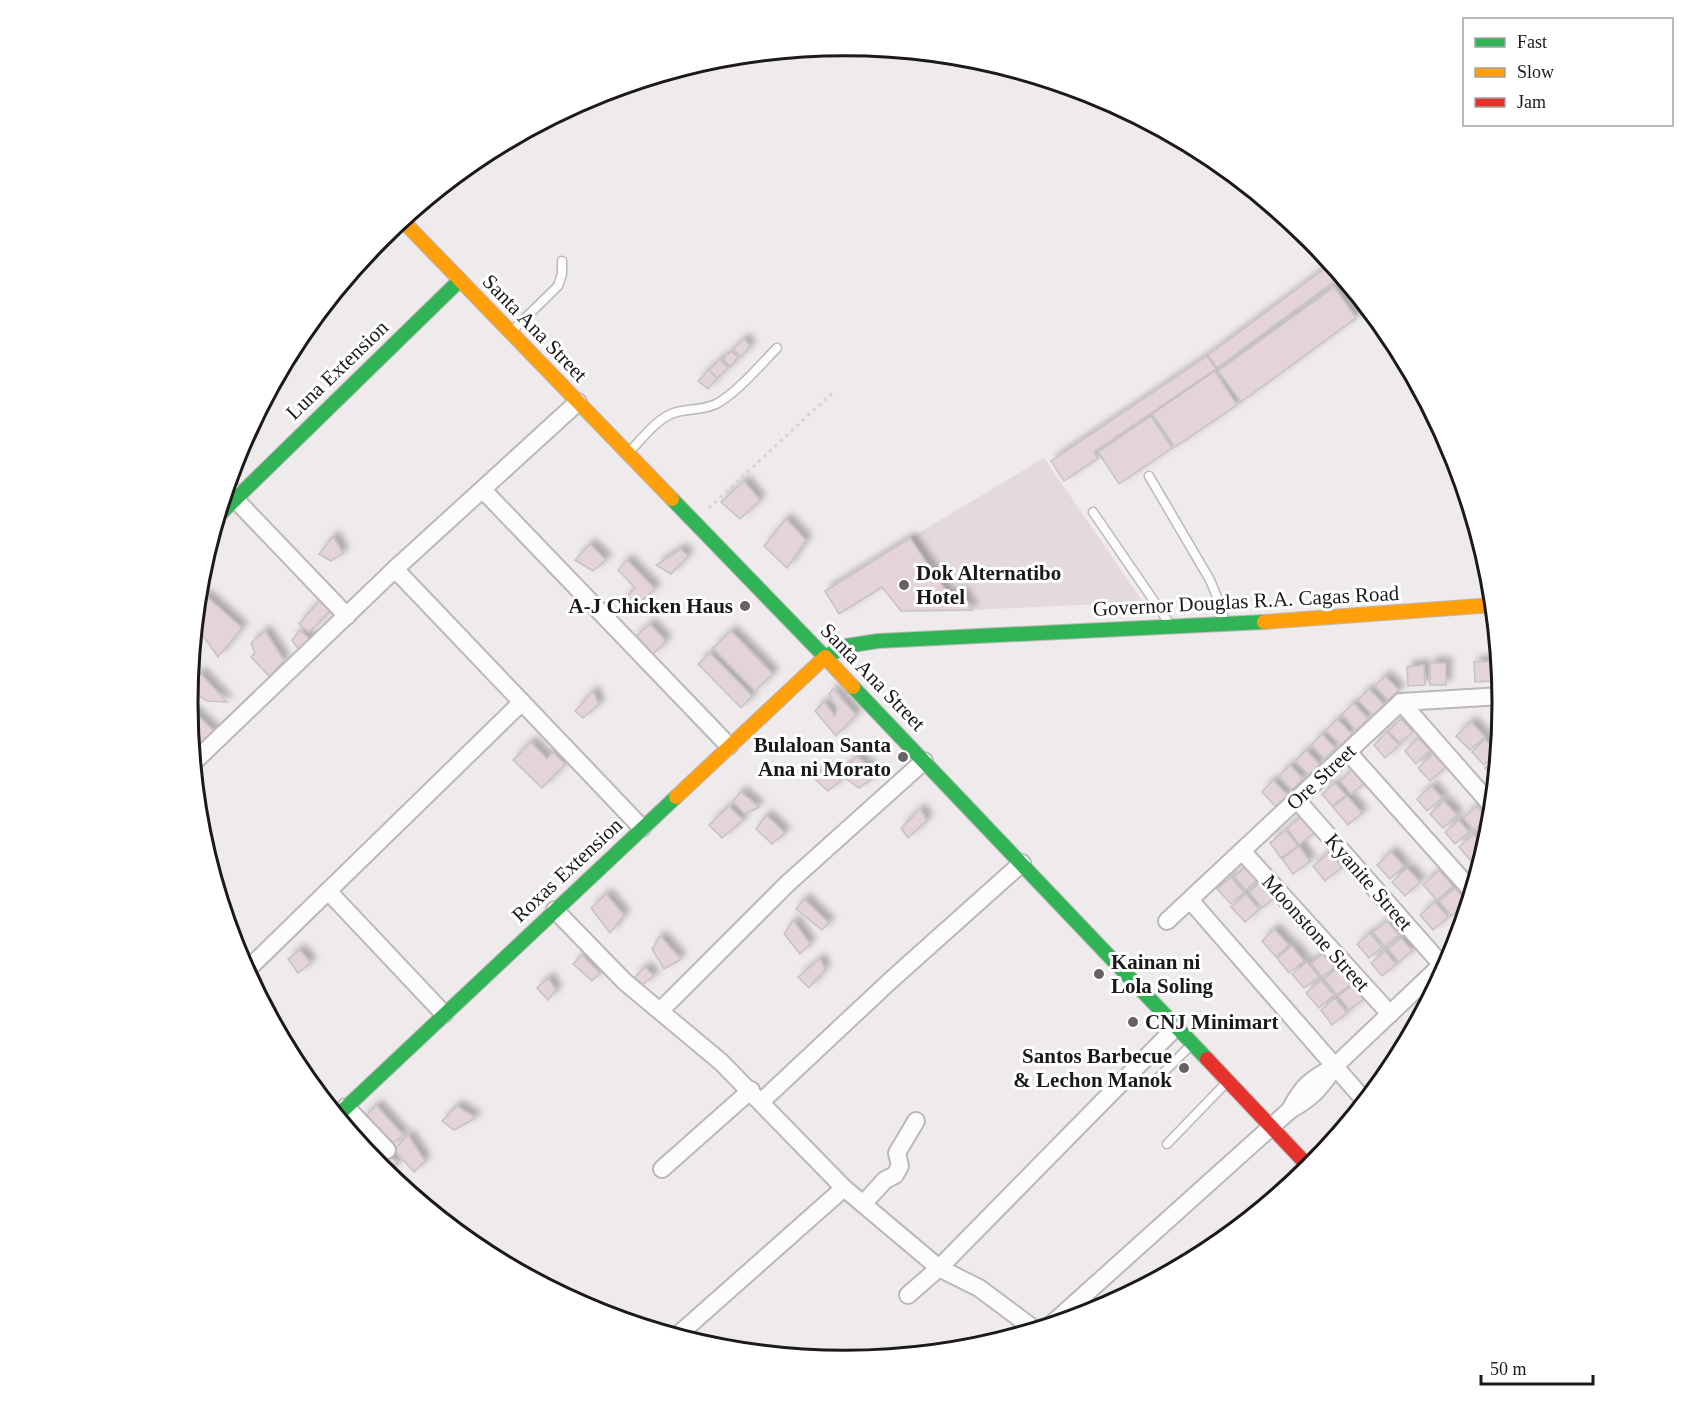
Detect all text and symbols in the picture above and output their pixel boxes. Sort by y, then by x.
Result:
legend [1463,18,1673,126]
text: Fast [1517,32,1547,52]
text: Slow [1517,62,1554,82]
text: Jam [1517,92,1546,112]
street label: Santa Ana Street [478,269,592,387]
street label: Luna Extension [281,315,393,425]
place label: Dok Alternatibo Hotel [916,561,1061,609]
marker: Dok Alternatibo Hotel [897,578,911,592]
street label: Governor Douglas R.A. Cagas Road [1092,581,1400,621]
place label: A-J Chicken Haus [568,594,733,618]
marker: A-J Chicken Haus [738,599,752,613]
street label: Santa Ana Street [816,618,930,736]
place label: Bulaloan Santa Ana ni Morato [754,733,891,781]
street label: Ore Street [1281,739,1361,815]
marker: Bulaloan Santa Ana ni Morato [896,750,910,764]
street label: Roxas Extension [507,813,627,927]
street label: Kyanite Street [1320,829,1418,936]
street label: Moonstone Street [1257,870,1375,996]
place label: Kainan ni Lola Soling [1111,950,1214,998]
marker: Kainan ni Lola Soling [1092,967,1106,981]
place label: CNJ Minimart [1145,1010,1279,1034]
marker: CNJ Minimart [1126,1015,1140,1029]
place label: Santos Barbecue & Lechon Manok [1013,1044,1172,1092]
marker: Santos Barbecue & Lechon Manok [1177,1061,1191,1075]
scale bar [1481,1348,1594,1386]
text: 50 m [1490,1359,1527,1379]

